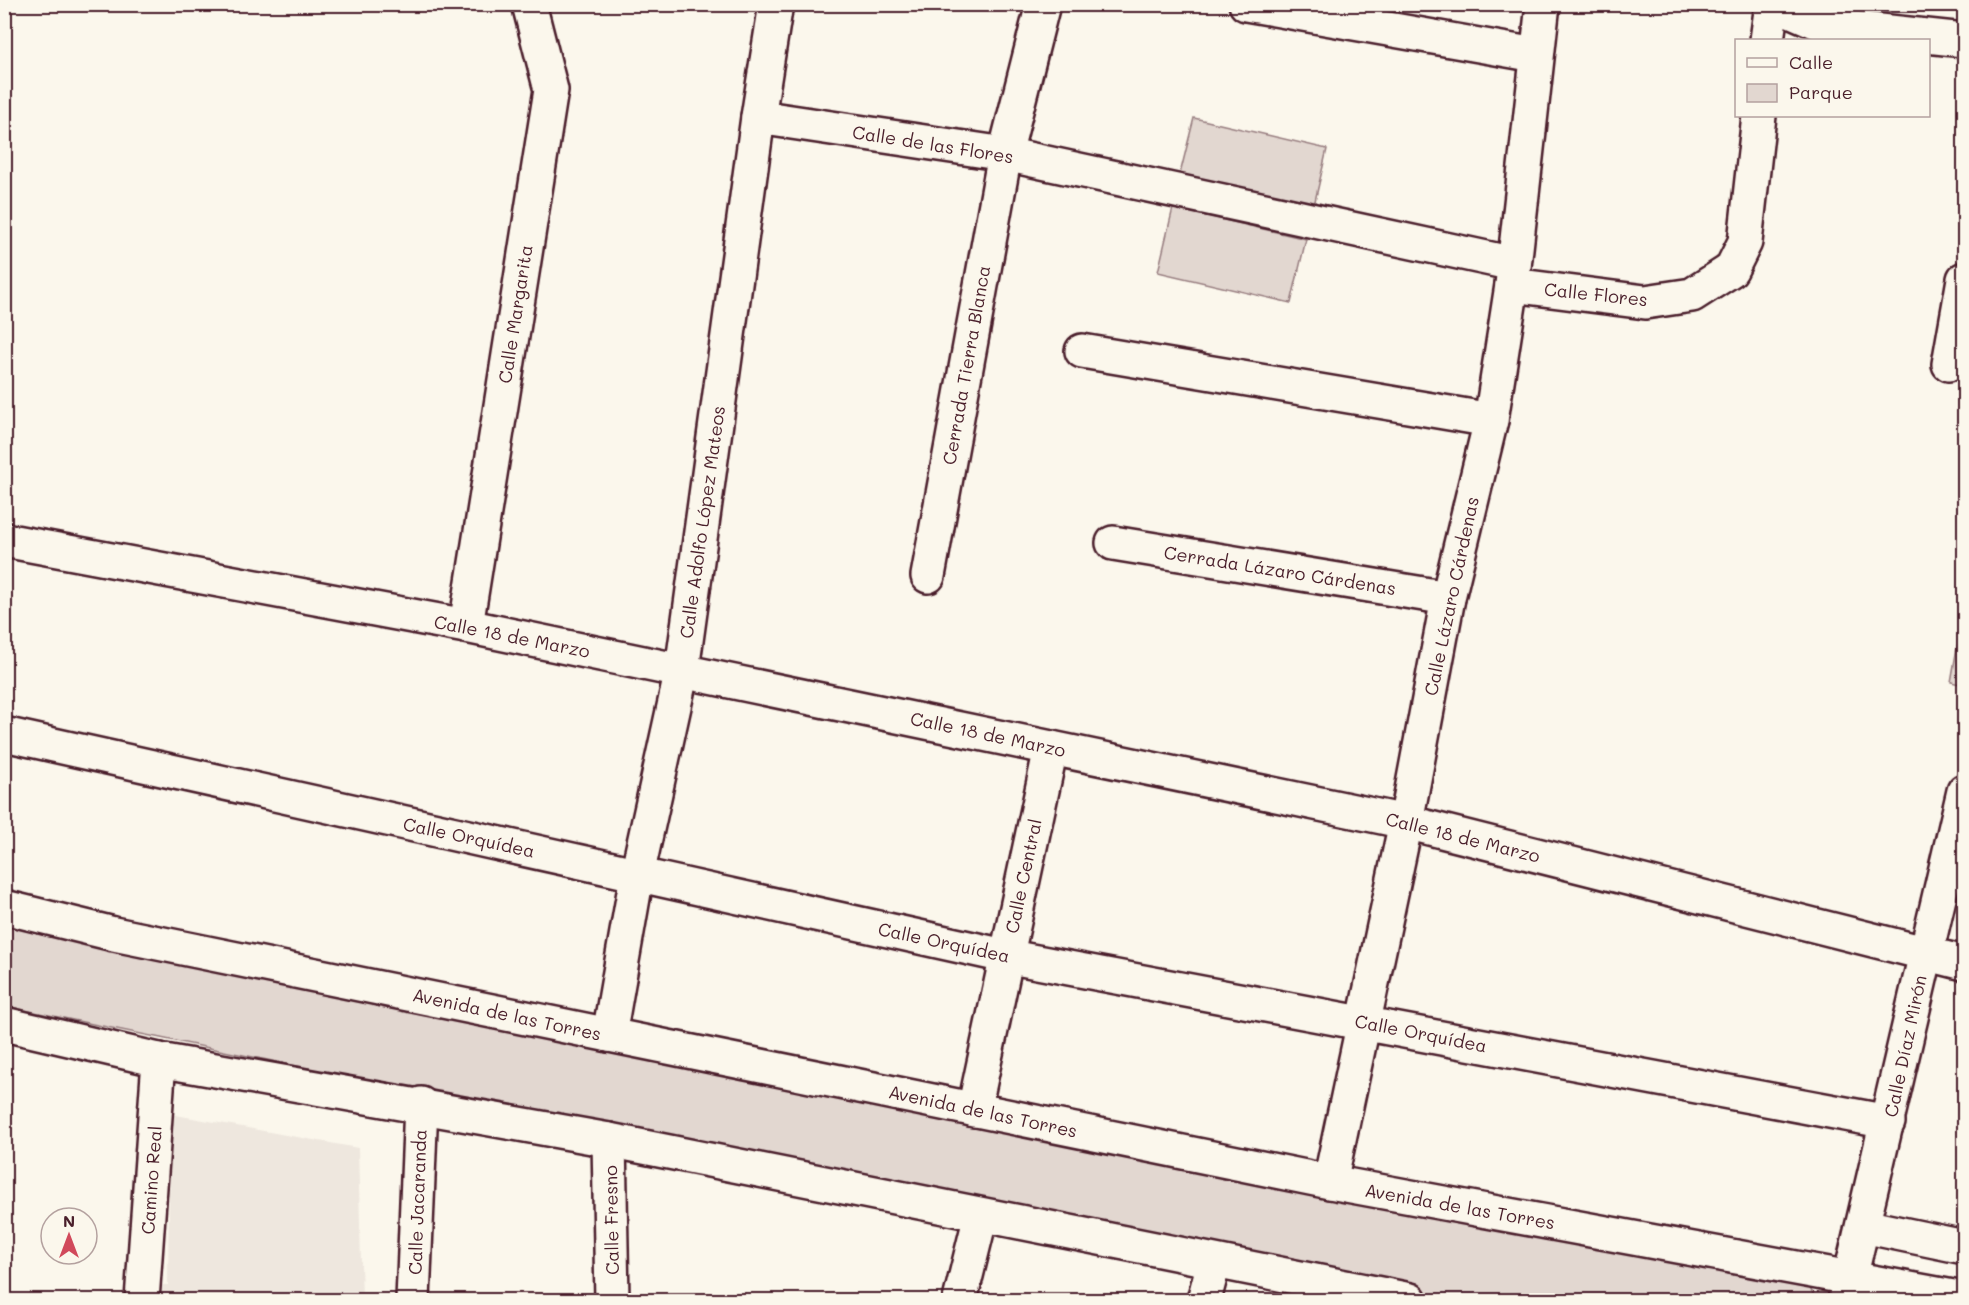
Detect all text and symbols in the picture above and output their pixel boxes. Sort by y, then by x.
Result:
legend [1735,39,1930,117]
text: Calle [1789,50,1833,74]
text: Parque [1789,80,1853,104]
street label: Calle de las Flores [851,119,1015,169]
street label: Calle Margarita [492,243,538,385]
street label: Cerrada Tierra Blanca [937,263,995,467]
street label: Calle Flores [1543,277,1649,311]
street label: Calle Adolfo López Mateos [674,404,730,640]
street label: Calle Lázaro Cárdenas [1418,494,1484,698]
street label: Cerrada Lázaro Cárdenas [1162,540,1398,600]
street label: Calle 18 de Marzo [432,609,592,663]
street label: Calle 18 de Marzo [908,706,1068,762]
street label: Calle 18 de Marzo [1383,806,1543,868]
street label: Calle Orquídea [401,811,537,863]
street label: Calle Central [999,816,1047,936]
street label: Calle Orquídea [876,916,1012,968]
street label: Calle Díaz Mirón [1878,973,1932,1119]
street label: Avenida de las Torres [410,982,604,1046]
street label: Calle Orquídea [1353,1008,1489,1058]
street label: Avenida de las Torres [886,1079,1080,1143]
street label: Camino Real [135,1125,167,1235]
street label: Calle Jacaranda [402,1129,432,1275]
street label: Calle Fresno [598,1165,624,1275]
street label: Avenida de las Torres [1363,1177,1557,1235]
north arrow [39,1206,99,1266]
text: N [63,1210,75,1231]

